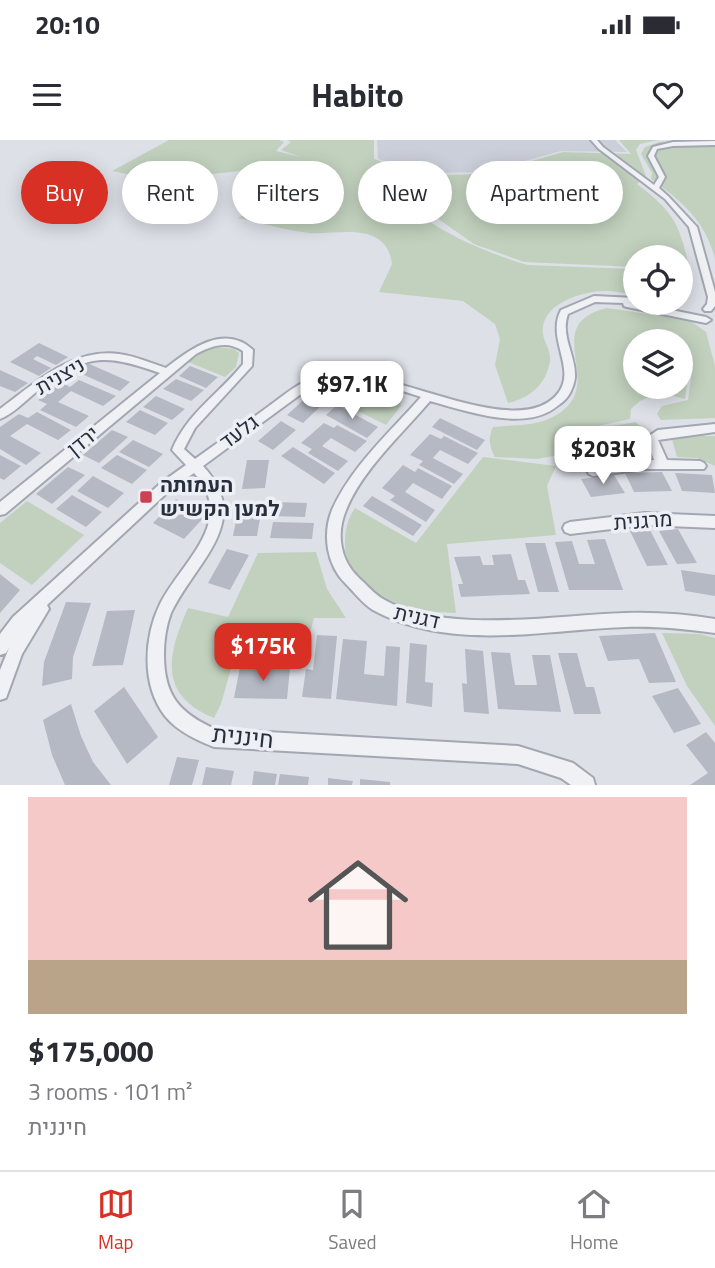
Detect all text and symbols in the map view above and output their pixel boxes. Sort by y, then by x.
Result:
text: 20:10 [35,5,100,44]
text: Habito [311,71,404,119]
icon: menu [28,76,66,114]
icon: heart [649,76,687,114]
chip: Buy [21,161,108,224]
chip: Rent [122,161,218,224]
chip: Filters [232,161,344,224]
chip: New [358,161,452,224]
chip: Apartment [466,161,623,224]
map controls [623,245,693,399]
button: locate [623,245,693,315]
button: layers [623,329,693,399]
street label: ניצנית [29,348,90,402]
pin: $97.1K [295,362,409,421]
text: $97.1K [316,366,388,401]
street label: גלעד [212,406,265,456]
street label: ירדן [59,417,106,463]
pin: $203K [554,426,652,486]
text: $203K [570,431,636,466]
place label: העמותה למען הקשיש [160,468,280,524]
marker: העמותה למען הקשיש [138,489,154,505]
street label: מרגנית [612,502,673,538]
street label: דגנית [391,595,443,637]
pin: $175K [214,624,312,683]
text: $175K [230,628,296,663]
street label: חיננית [211,715,276,757]
icon: home [295,842,421,968]
text: $175,000 [28,1028,154,1074]
text: 3 rooms · 101 m² [28,1074,192,1109]
text: חיננית [28,1109,87,1144]
tab: Map [97,1185,135,1256]
tab: Saved [328,1185,377,1256]
tab: Home [570,1185,618,1256]

